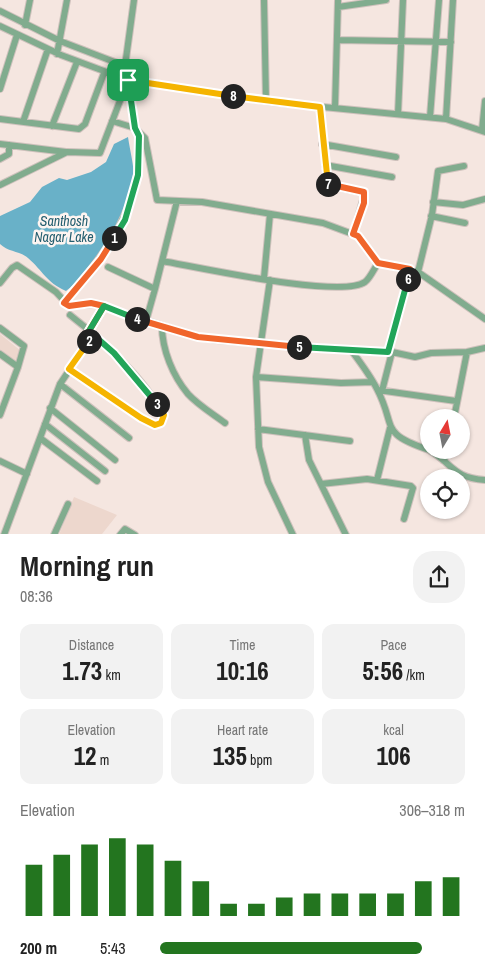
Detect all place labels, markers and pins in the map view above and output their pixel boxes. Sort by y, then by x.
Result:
pin [107,59,149,101]
pin: 8 [220,84,246,108]
pin: 7 [316,172,340,196]
pin: 1 [102,226,126,250]
pin: 6 [396,266,420,292]
pin: 4 [124,306,150,332]
pin: 2 [76,328,102,354]
pin: 5 [286,334,312,360]
pin: 3 [144,392,170,416]

